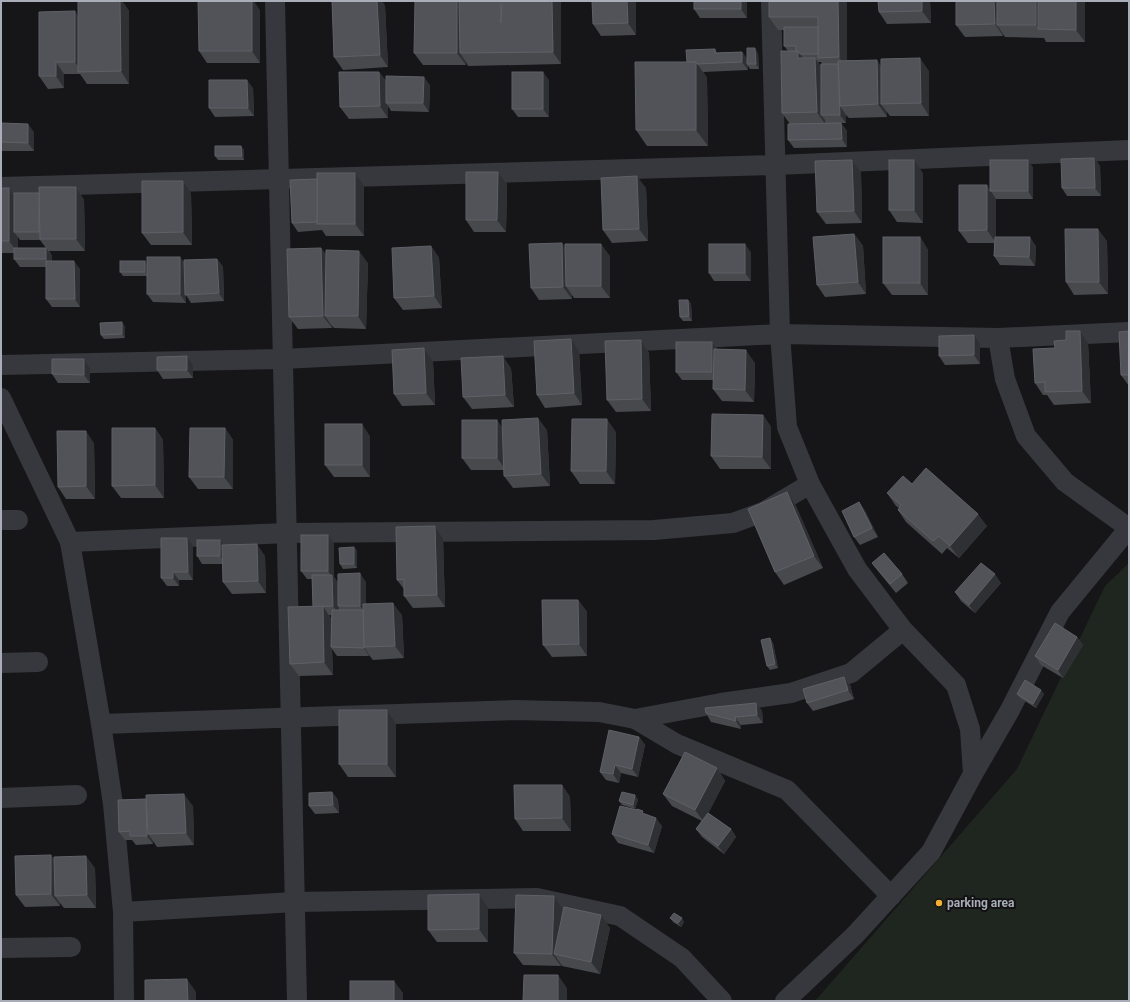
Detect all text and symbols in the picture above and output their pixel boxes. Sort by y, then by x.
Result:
place label: parking area [947,896,1015,910]
marker: parking area [934,898,944,908]

